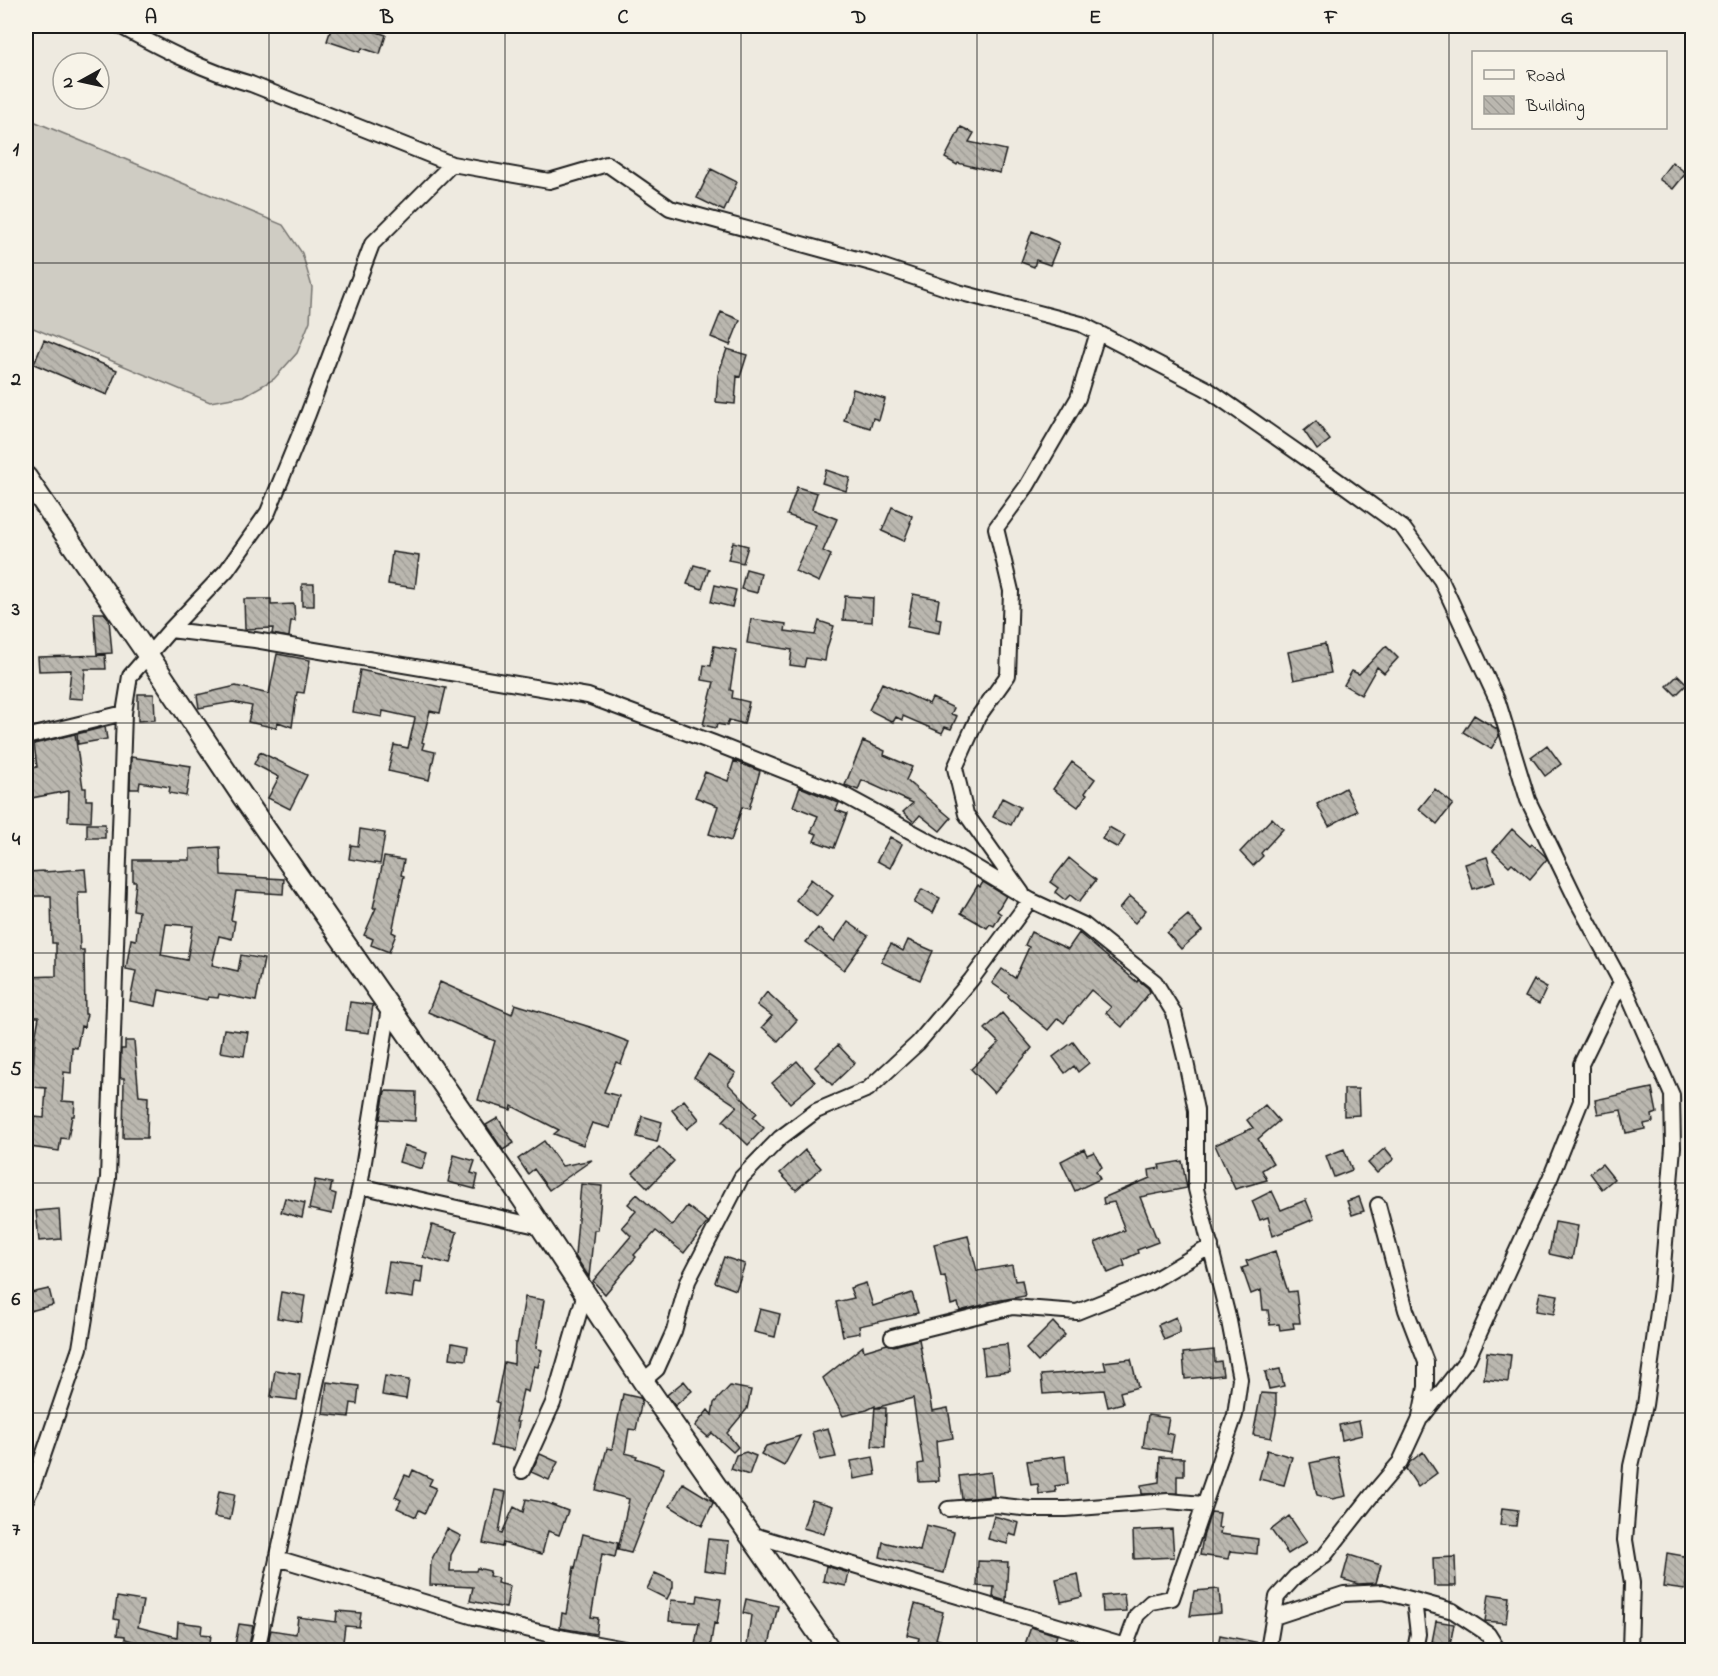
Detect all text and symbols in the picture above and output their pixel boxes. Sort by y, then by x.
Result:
text: A [145,4,157,33]
text: B [379,4,394,33]
text: C [618,4,629,33]
text: D [851,4,866,33]
text: E [1089,4,1101,33]
text: F [1324,4,1338,33]
text: G [1561,4,1574,33]
north arrow [51,51,111,111]
legend [1472,51,1667,129]
text: Road [1526,64,1565,90]
text: N [55,76,81,90]
text: Building [1525,94,1585,121]
text: 1 [13,136,20,165]
text: 2 [10,366,21,395]
text: 3 [11,596,20,625]
text: 4 [12,826,21,855]
text: 5 [10,1056,22,1085]
text: 6 [12,1286,21,1315]
text: 7 [12,1516,21,1545]

